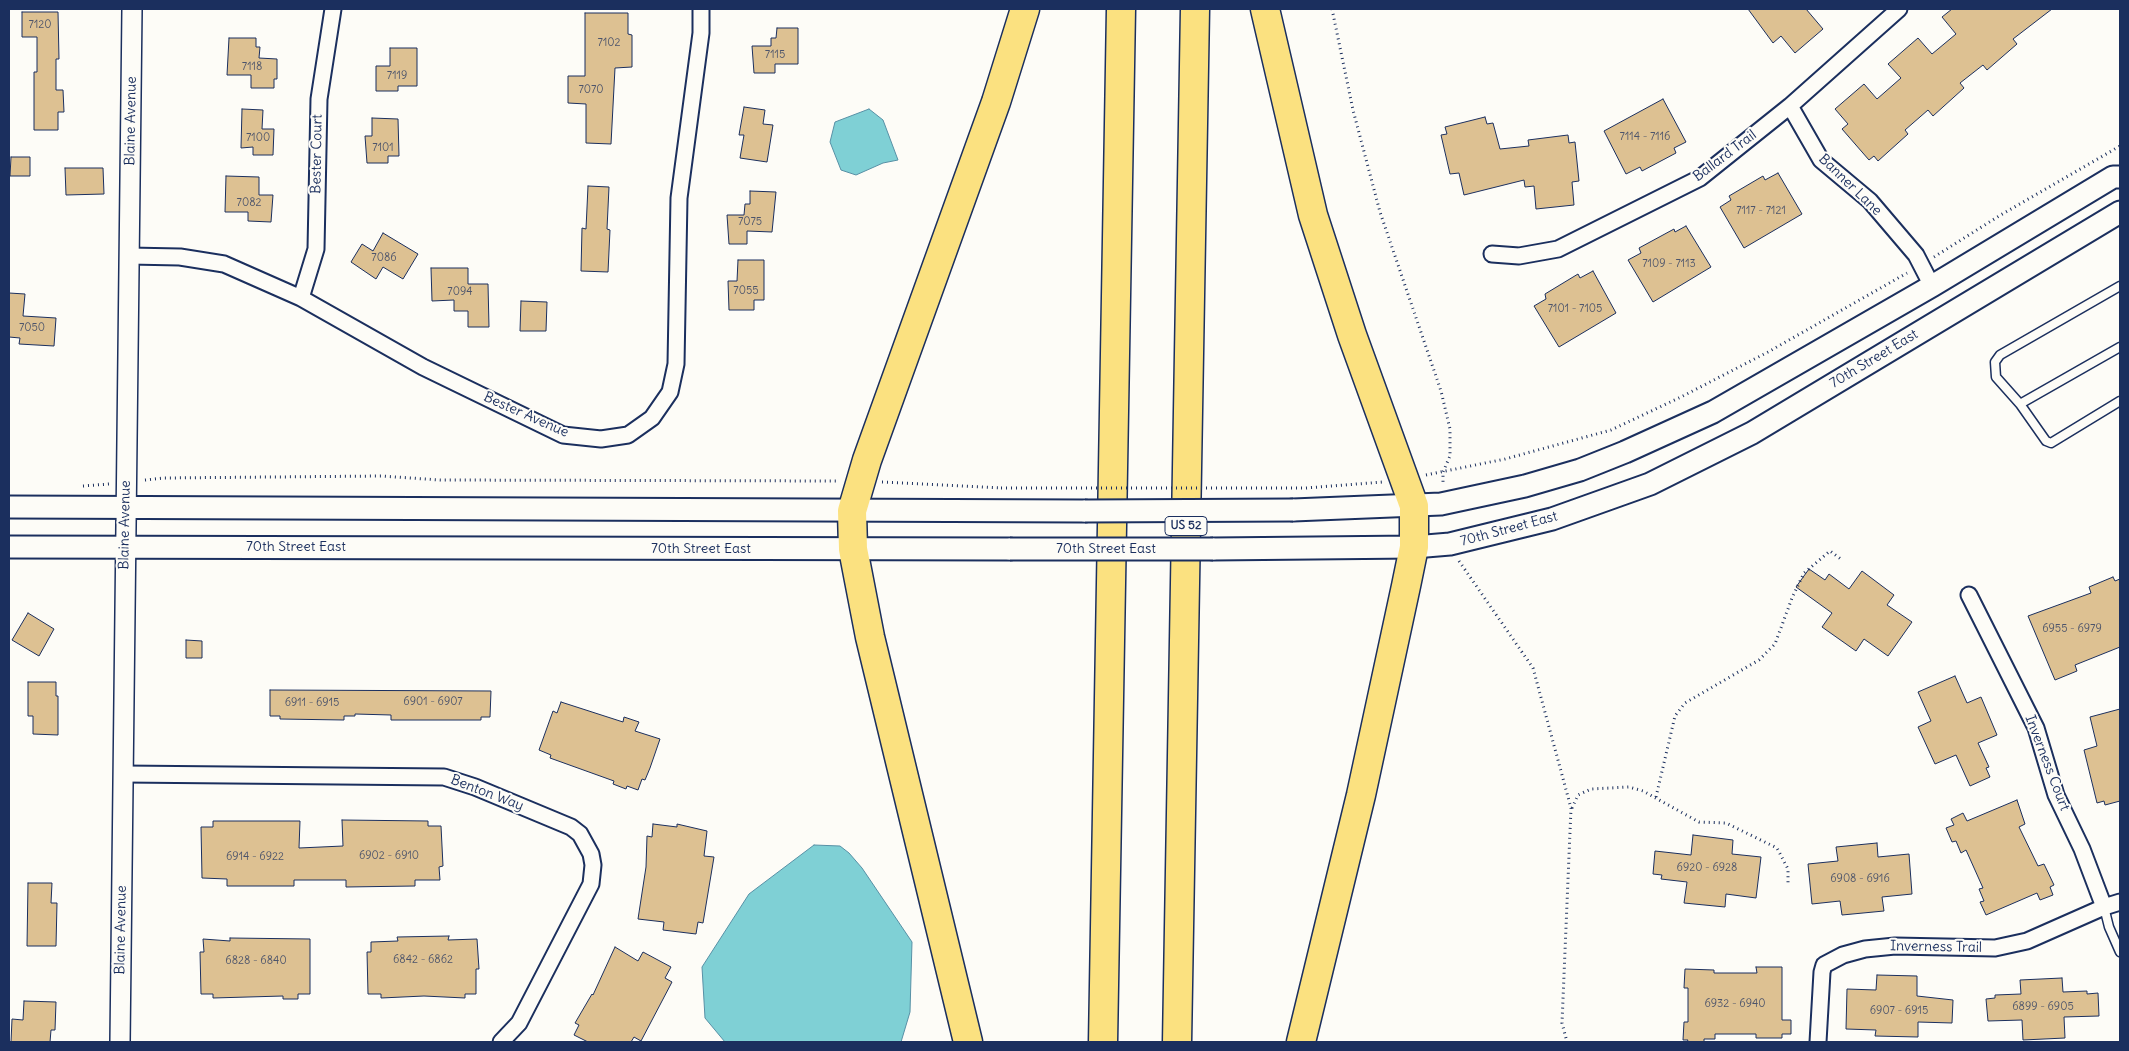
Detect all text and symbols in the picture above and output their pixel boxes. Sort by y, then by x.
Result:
house number: 7120 [28,18,52,32]
house number: 7102 [597,36,621,50]
house number: 7115 [765,48,785,62]
house number: 7118 [242,60,262,74]
house number: 7119 [387,69,407,83]
street label: Blaine Avenue [122,76,140,166]
house number: 7070 [578,83,604,97]
street label: Bester Court [308,114,326,194]
street label: Ballard Trail [1690,127,1760,185]
house number: 7114 - 7116 [1620,130,1670,144]
house number: 7100 [246,131,270,145]
house number: 7101 [372,141,394,155]
street label: Banner Lane [1815,151,1885,219]
house number: 7082 [237,196,261,210]
house number: 7117 - 7121 [1736,204,1786,218]
house number: 7075 [738,215,762,229]
house number: 7086 [371,251,397,265]
house number: 7109 - 7113 [1642,257,1696,271]
house number: 7055 [733,284,759,298]
house number: 7094 [447,285,473,299]
house number: 7101 - 7105 [1548,302,1602,316]
house number: 7050 [19,321,45,335]
street label: 70th Street East [1827,326,1921,392]
street label: Bester Avenue [481,389,571,441]
street label: Blaine Avenue [116,480,134,570]
street label: 70th Street East [1459,508,1559,550]
road number: US 52 [1165,516,1207,536]
street label: 70th Street East [246,539,346,555]
street label: 70th Street East [651,541,751,557]
street label: 70th Street East [1056,541,1156,557]
house number: 6955 - 6979 [2042,622,2102,636]
house number: 6901 - 6907 [403,695,463,709]
house number: 6911 - 6915 [285,696,339,710]
street label: Inverness Court [2021,713,2073,813]
street label: Benton Way [448,771,526,815]
house number: 6902 - 6910 [359,849,419,863]
house number: 6914 - 6922 [226,850,284,864]
house number: 6920 - 6928 [1677,861,1737,875]
house number: 6908 - 6916 [1830,872,1890,886]
street label: Blaine Avenue [112,885,130,975]
street label: Inverness Trail [1890,938,1982,956]
house number: 6842 - 6862 [393,953,453,967]
house number: 6828 - 6840 [225,954,287,968]
house number: 6932 - 6940 [1704,997,1766,1011]
house number: 6899 - 6905 [2012,1000,2074,1014]
house number: 6907 - 6915 [1870,1004,1928,1018]

